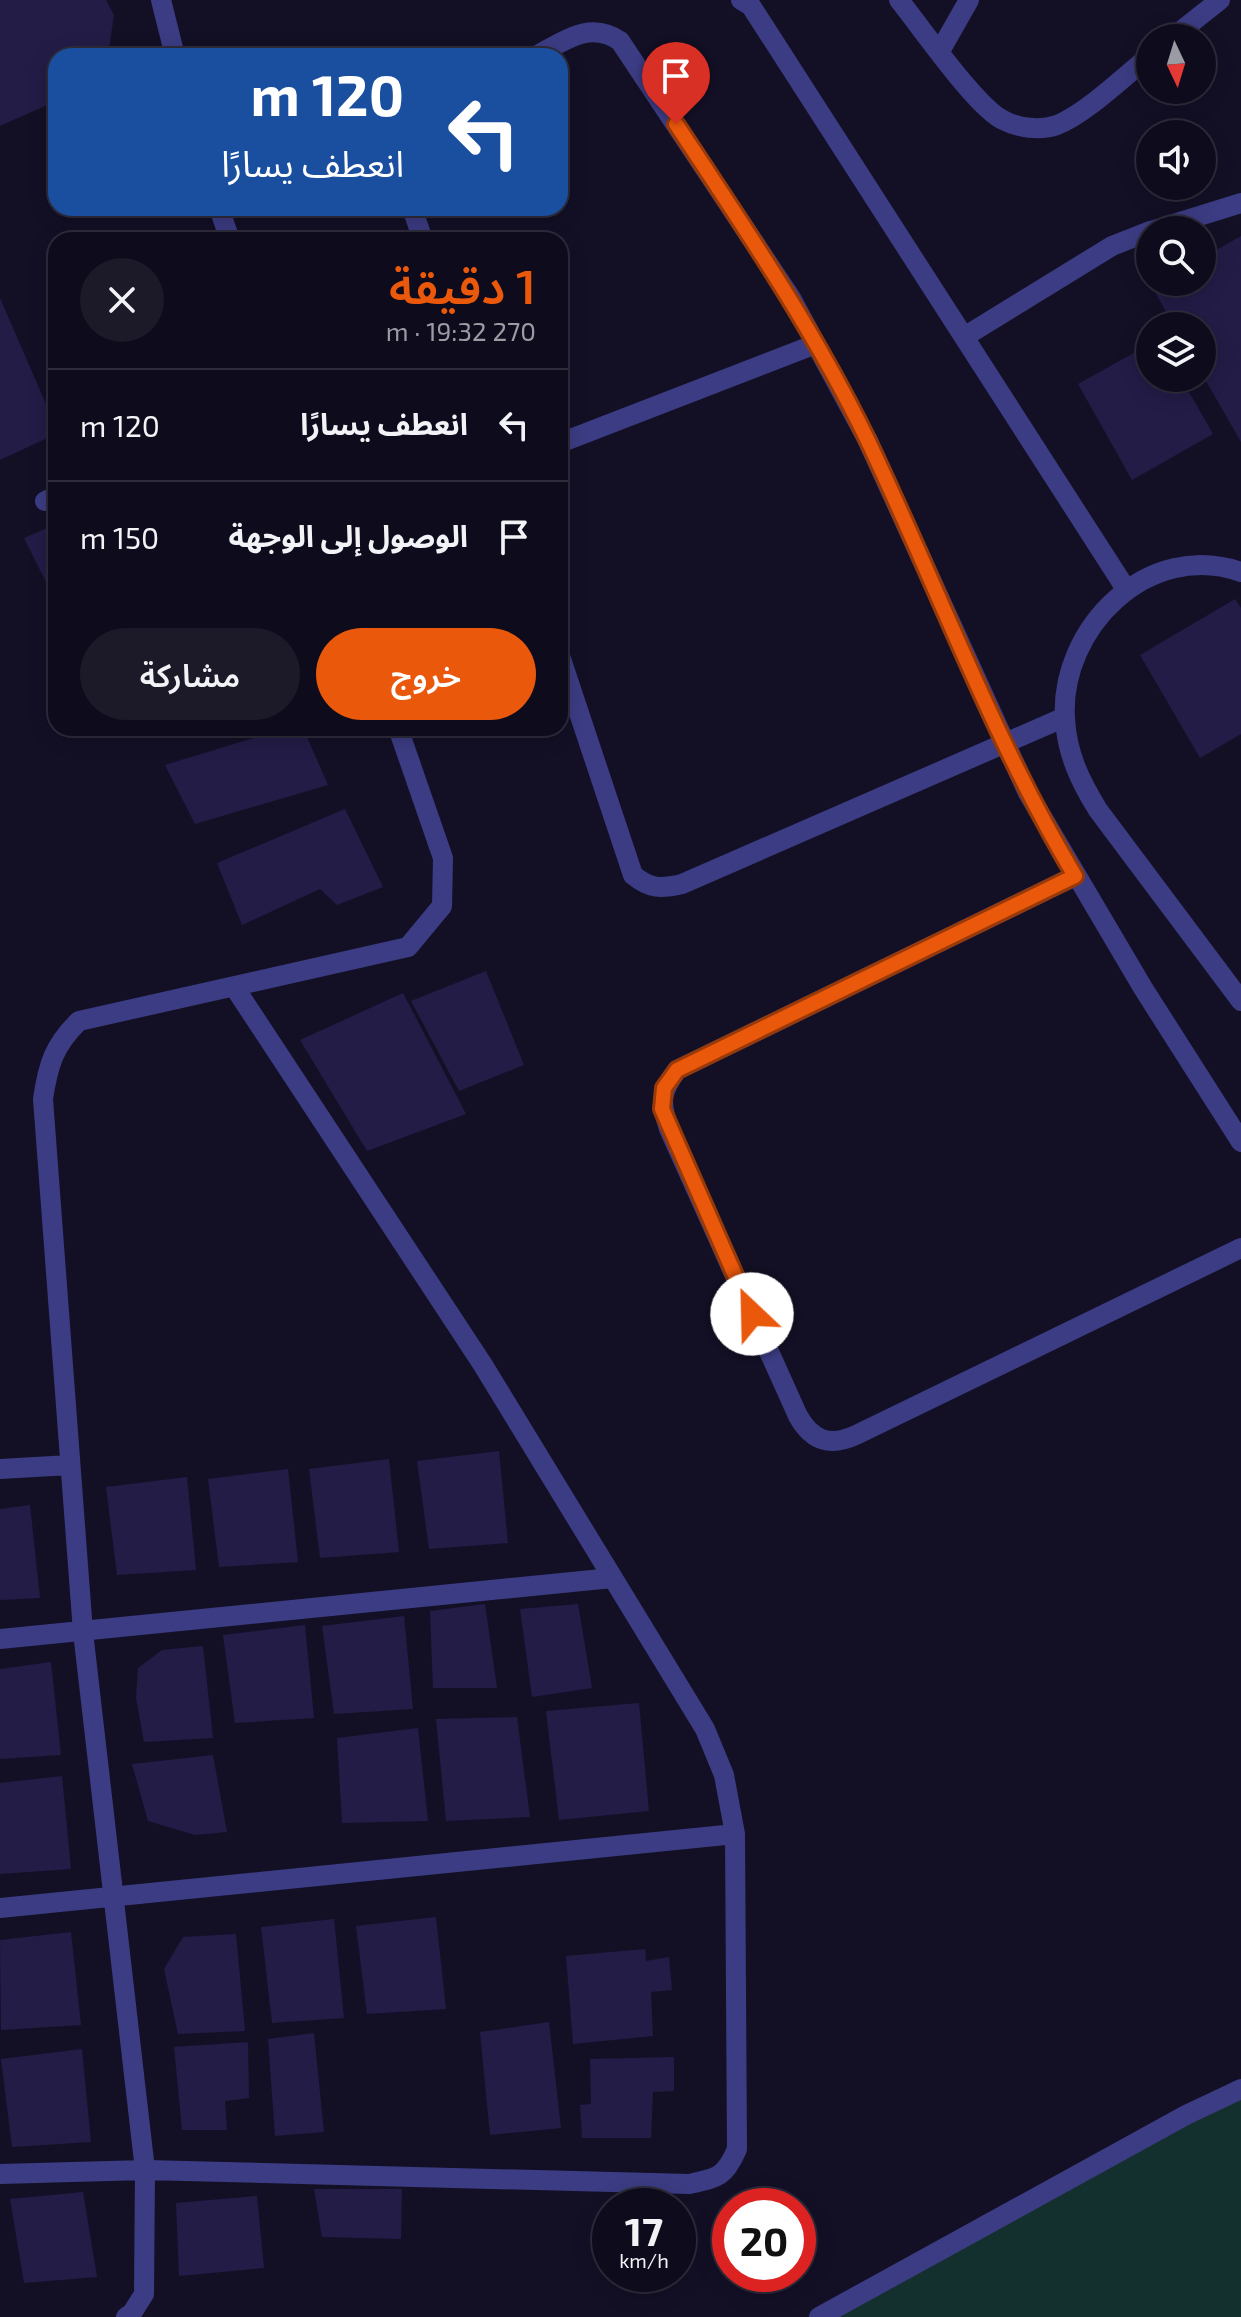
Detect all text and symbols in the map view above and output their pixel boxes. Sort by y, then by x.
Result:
north arrow [1136,24,1216,104]
map controls [1136,24,1216,392]
pin [642,42,710,124]
icon: arrive [654,54,698,98]
text: 120 m [250,60,404,127]
icon: left [432,80,536,184]
button: sound [1136,120,1216,200]
text: انعطف يسارًا [221,141,404,184]
button: search [1136,216,1216,296]
text: 1 دقيقة [389,256,536,314]
button: close [80,258,164,342]
button: layers [1136,312,1216,392]
text: 270 m · 19:32 [386,315,536,346]
icon: left [492,403,536,447]
text: انعطف يسارًا [300,405,468,441]
text: 120 m [80,407,160,443]
icon: arrive [492,515,536,559]
text: الوصول إلى الوجهة [229,517,468,553]
text: 150 m [80,519,159,555]
button: مشاركة [80,628,300,720]
button: خروج [316,628,536,720]
position arrow [710,1272,794,1356]
speed limit sign: 20 [712,2188,816,2292]
text: 17 [625,2206,663,2254]
text: km/h [619,2248,669,2272]

